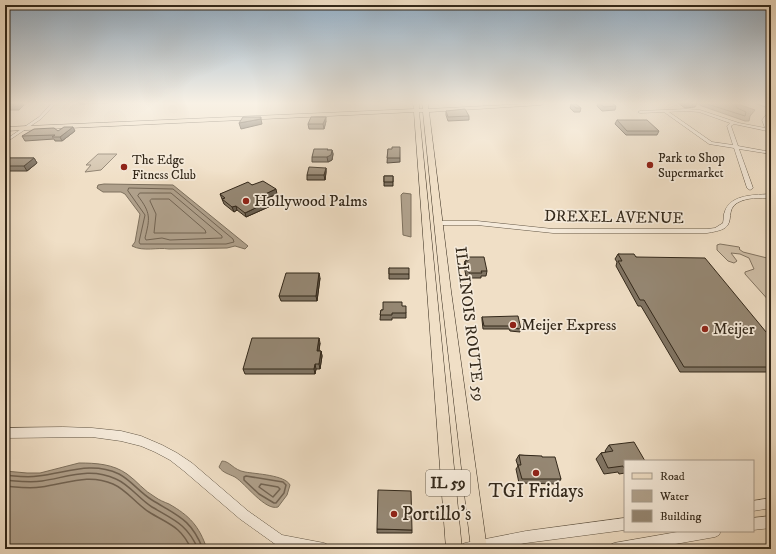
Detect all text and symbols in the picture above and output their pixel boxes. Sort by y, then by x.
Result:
place label: Park to Shop Supermarket [658,150,725,181]
place label: The Edge Fitness Club [132,152,196,183]
marker: Park to Shop Supermarket [645,160,655,170]
marker: The Edge Fitness Club [119,162,129,172]
place label: Hollywood Palms [254,191,367,211]
marker: Hollywood Palms [241,196,251,206]
street label: DREXEL AVENUE [544,206,684,228]
street label: ILLINOIS ROUTE 59 [451,245,489,403]
place label: Meijer Express [521,315,616,335]
place label: Meijer [713,319,755,339]
marker: Meijer Express [508,320,518,330]
marker: Meijer [700,324,710,334]
legend [624,460,754,532]
marker: TGI Fridays [531,468,541,478]
text: Road [660,469,685,484]
road number: IL 59 [426,470,470,496]
place label: TGI Fridays [488,480,584,503]
text: Water [659,489,689,504]
place label: Portillo's [402,503,471,526]
marker: Portillo's [389,509,399,519]
text: Building [660,509,701,524]

